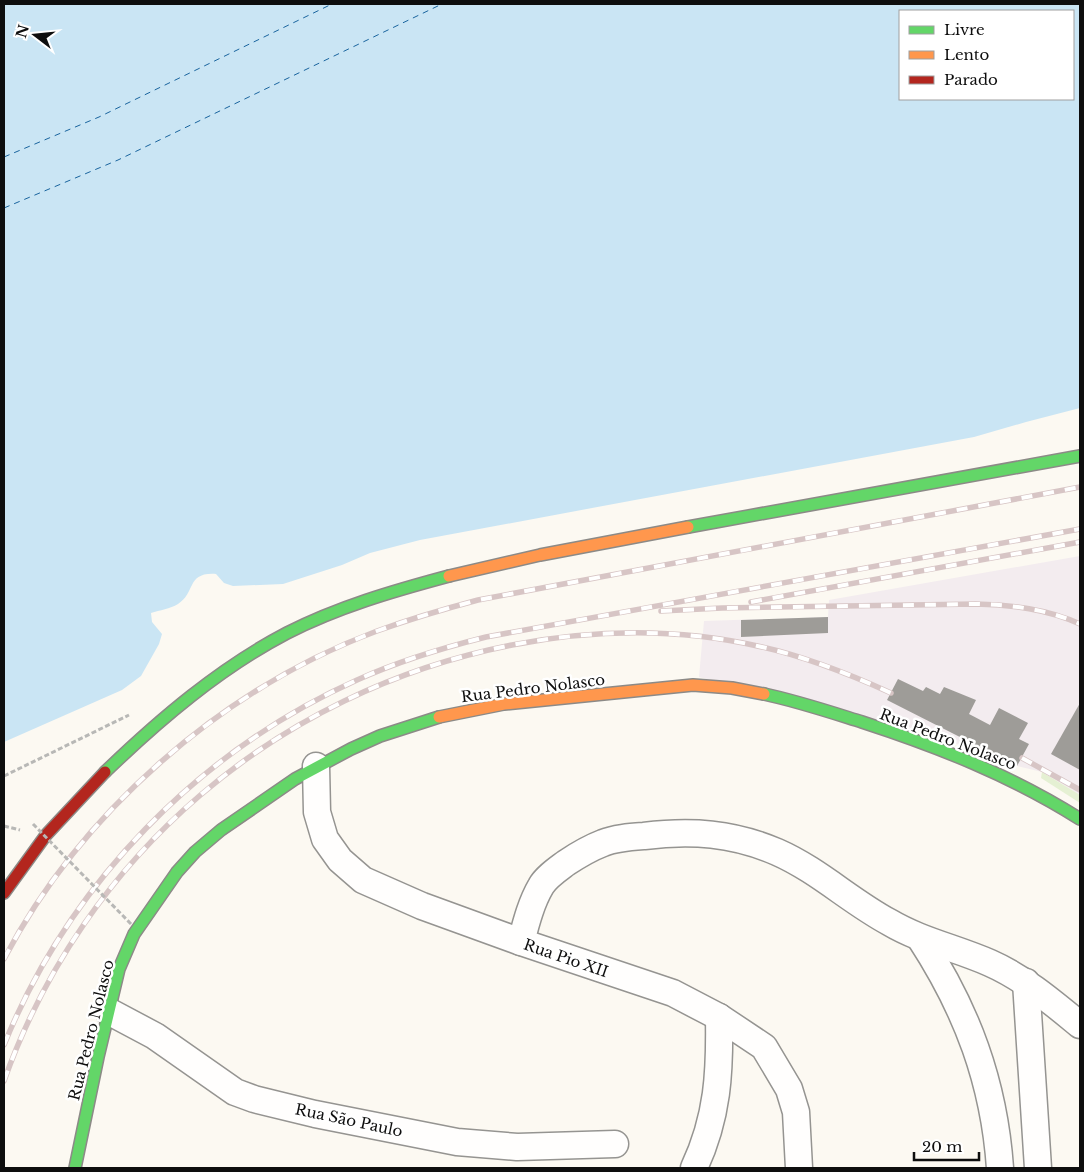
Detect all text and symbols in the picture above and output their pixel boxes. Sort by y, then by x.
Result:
north arrow [10,10,60,60]
legend [899,10,1074,100]
text: Livre [944,20,985,39]
text: N [12,23,33,40]
text: Lento [944,45,990,64]
text: Parado [944,70,998,89]
street label: Rua Pedro Nolasco [460,670,606,706]
street label: Rua Pedro Nolasco [877,704,1019,774]
street label: Rua Pio XII [521,935,611,981]
street label: Rua Pedro Nolasco [64,957,118,1103]
street label: Rua São Paulo [293,1099,405,1141]
scale bar [914,1130,979,1162]
text: 20 m [922,1137,962,1156]

